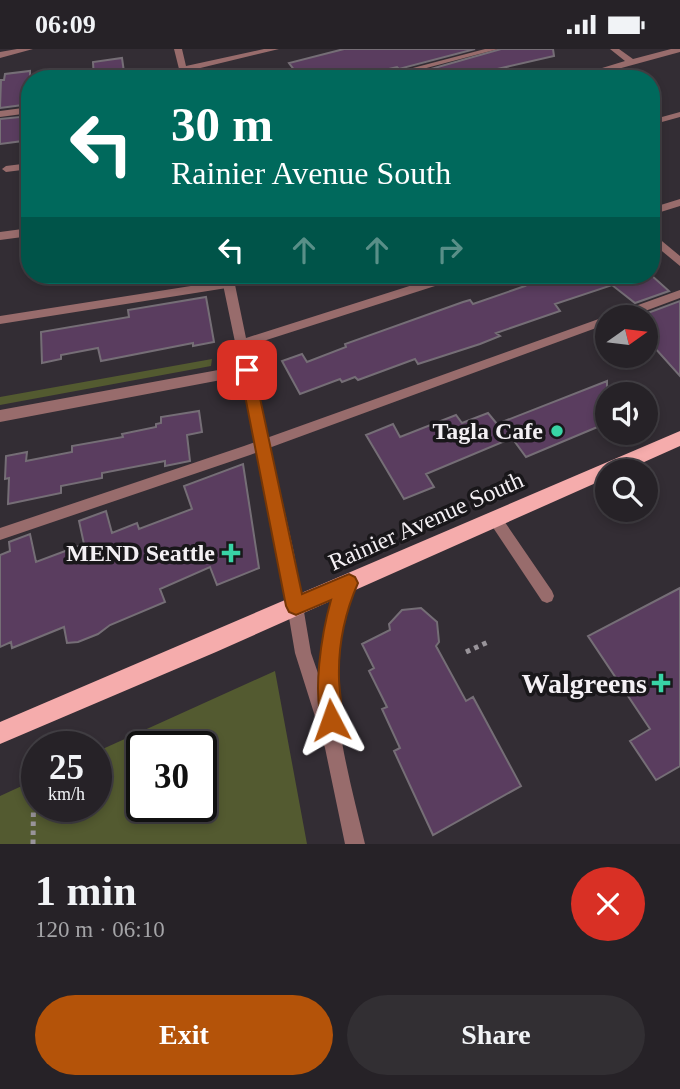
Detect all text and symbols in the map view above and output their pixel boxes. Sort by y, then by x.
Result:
text: 06:09 [35,10,96,39]
text: 30 m [171,97,273,152]
icon: left [56,98,147,189]
text: Rainier Avenue South [171,155,451,191]
icon: left [212,231,250,269]
icon: ahead [285,231,323,269]
icon: ahead [358,231,396,269]
icon: right [431,231,469,269]
north arrow [595,305,658,367]
map controls [595,305,658,522]
pin [217,340,277,400]
icon: arrive [228,351,266,389]
button: sound [595,382,658,445]
place label: Tagla Cafe [433,418,543,444]
marker: Tagla Cafe [549,423,565,439]
button: search [595,459,658,522]
street label: Rainier Avenue South [325,466,527,576]
place label: MEND Seattle [66,540,215,566]
marker: MEND Seattle [221,543,241,563]
place label: Walgreens [522,668,647,699]
marker: Walgreens [653,675,669,691]
position arrow [294,683,368,757]
speed limit sign: 30 [126,731,217,822]
text: 25 [49,748,84,787]
text: km/h [48,784,85,804]
button: close [571,867,645,941]
text: 1 min [35,868,137,914]
text: 120 m · 06:10 [35,917,165,942]
button: Exit [35,995,333,1075]
button: Share [347,995,645,1075]

